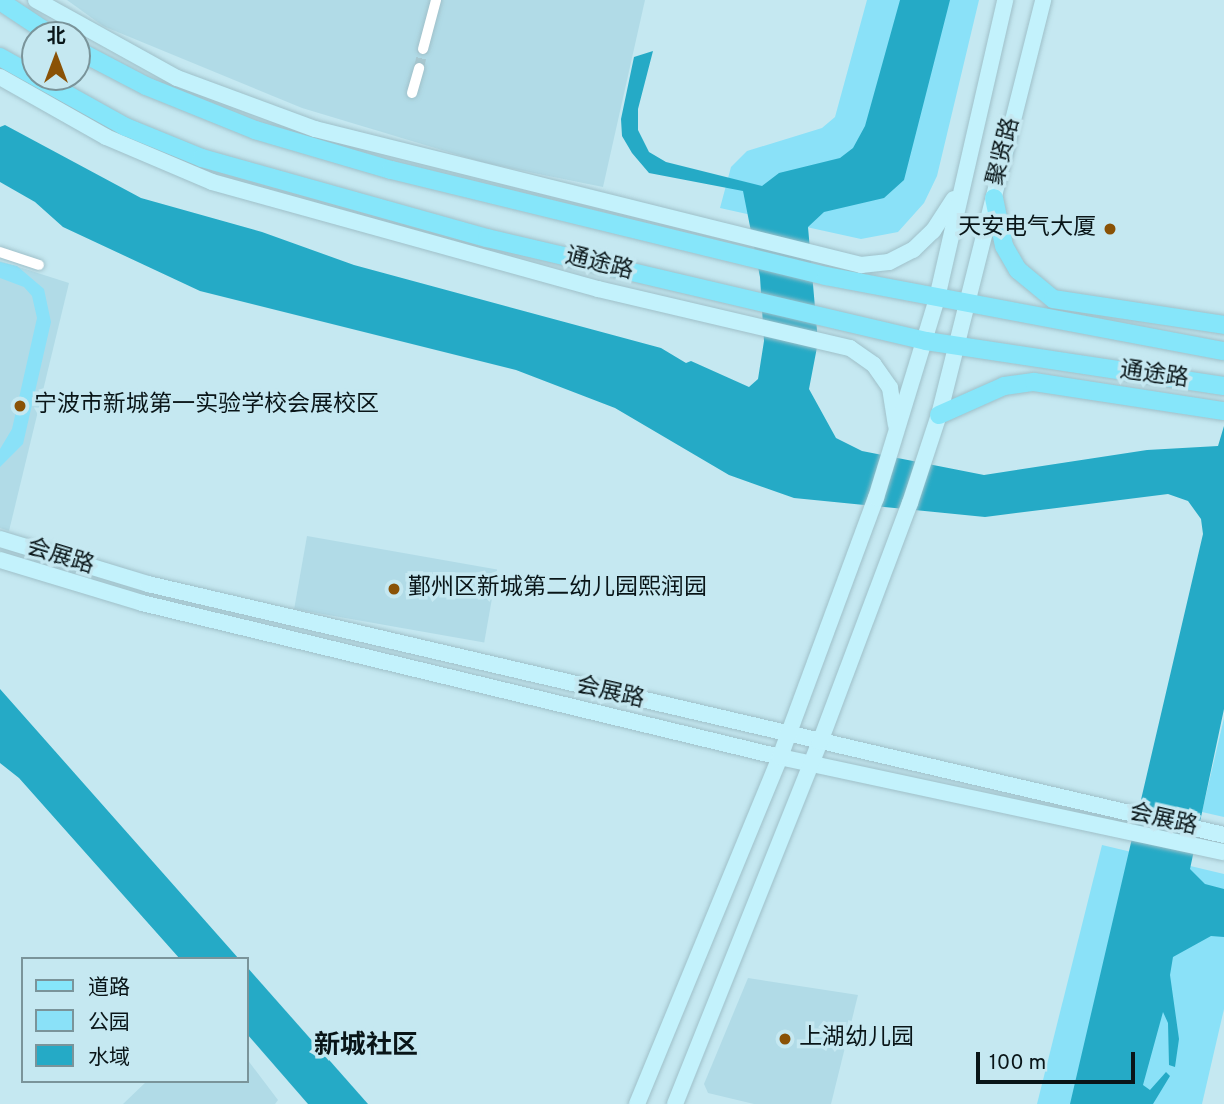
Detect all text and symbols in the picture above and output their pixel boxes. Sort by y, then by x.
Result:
north arrow [21,21,91,91]
text: 北 [46,25,66,49]
street label: 聚贤路 [983,115,1027,189]
place label: 天安电气大厦 [958,215,1096,243]
marker: 天安电气大厦 [1102,221,1118,237]
street label: 通途路 [562,243,636,287]
street label: 通途路 [1118,358,1190,394]
place label: 宁波市新城第一实验学校会展校区 [34,392,379,420]
marker: 宁波市新城第一实验学校会展校区 [12,398,28,414]
street label: 会展路 [23,535,97,581]
place label: 鄞州区新城第二幼儿园熙润园 [408,575,707,603]
marker: 鄞州区新城第二幼儿园熙润园 [386,581,402,597]
street label: 会展路 [573,673,647,715]
street label: 会展路 [1126,800,1200,842]
legend [21,957,248,1083]
text: 道路 [88,975,130,1002]
text: 公园 [88,1010,130,1037]
place label: 上湖幼儿园 [799,1025,914,1053]
district label: 新城社区 [314,1031,418,1063]
marker: 上湖幼儿园 [777,1031,793,1047]
scale bar [979,1038,1138,1082]
text: 水域 [88,1045,130,1072]
text: 100 m [989,1050,1046,1077]

